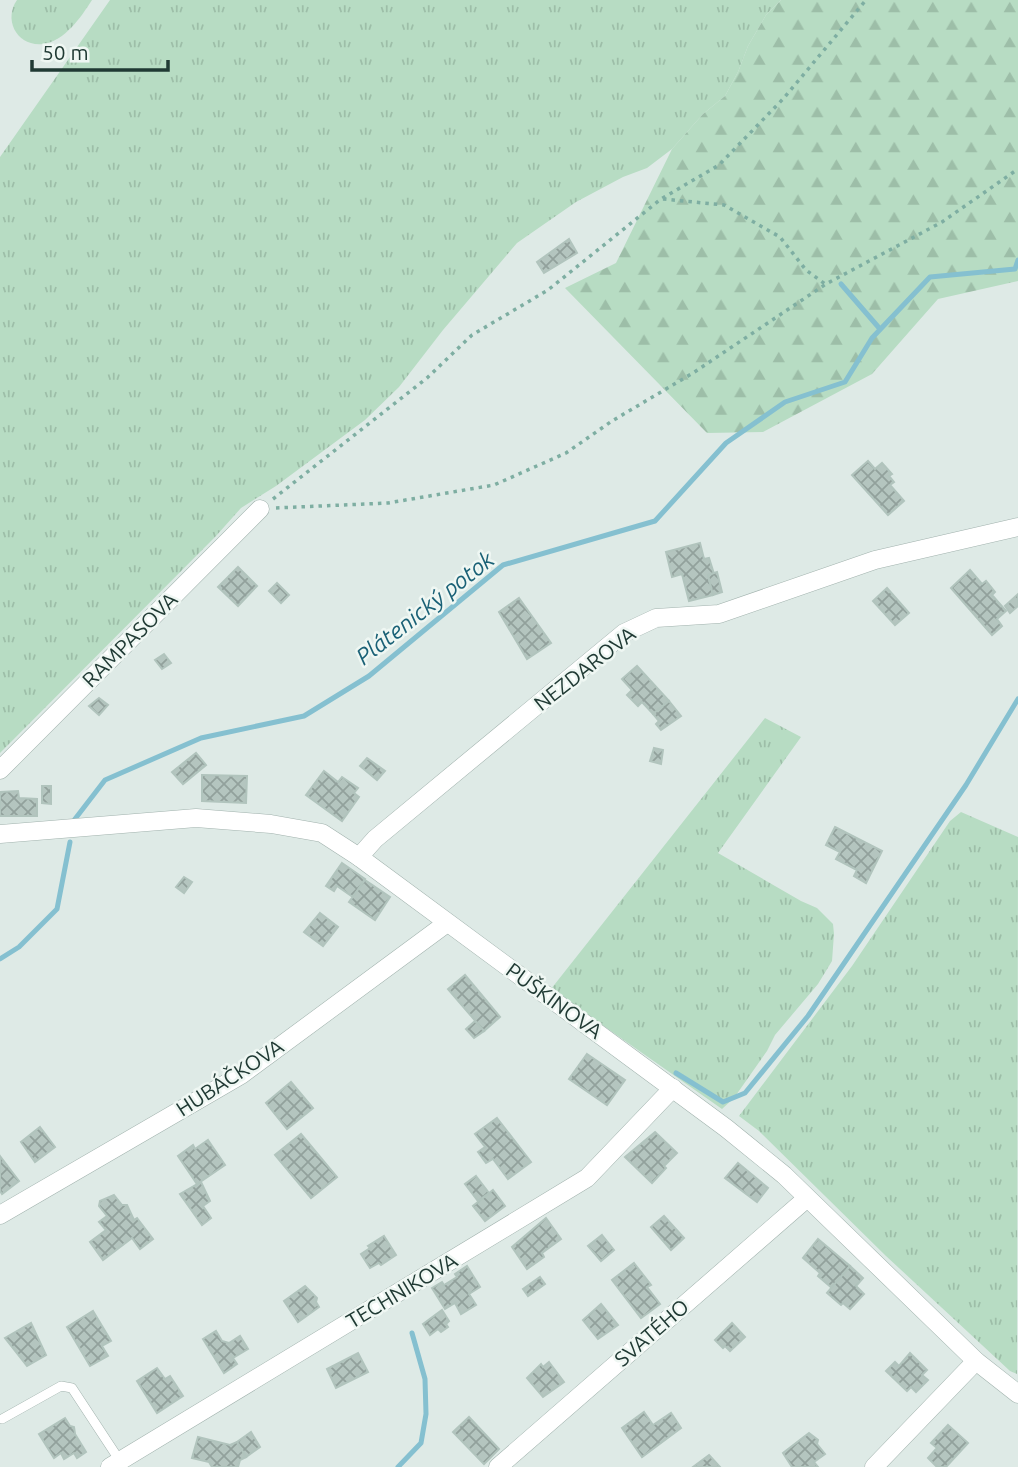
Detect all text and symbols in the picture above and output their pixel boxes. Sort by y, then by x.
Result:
scale bar [32,28,168,72]
text: 50 m [42,40,89,64]
water label: Plátenický potok [351,546,499,669]
street label: RAMPASOVA [77,587,182,692]
street label: NEZDAROVA [529,621,640,715]
street label: PUŠKINOVA [502,957,608,1043]
street label: HUBÁČKOVA [171,1033,288,1121]
street label: TECHNIKOVA [342,1247,462,1333]
street label: SVATÉHO [609,1294,693,1371]

